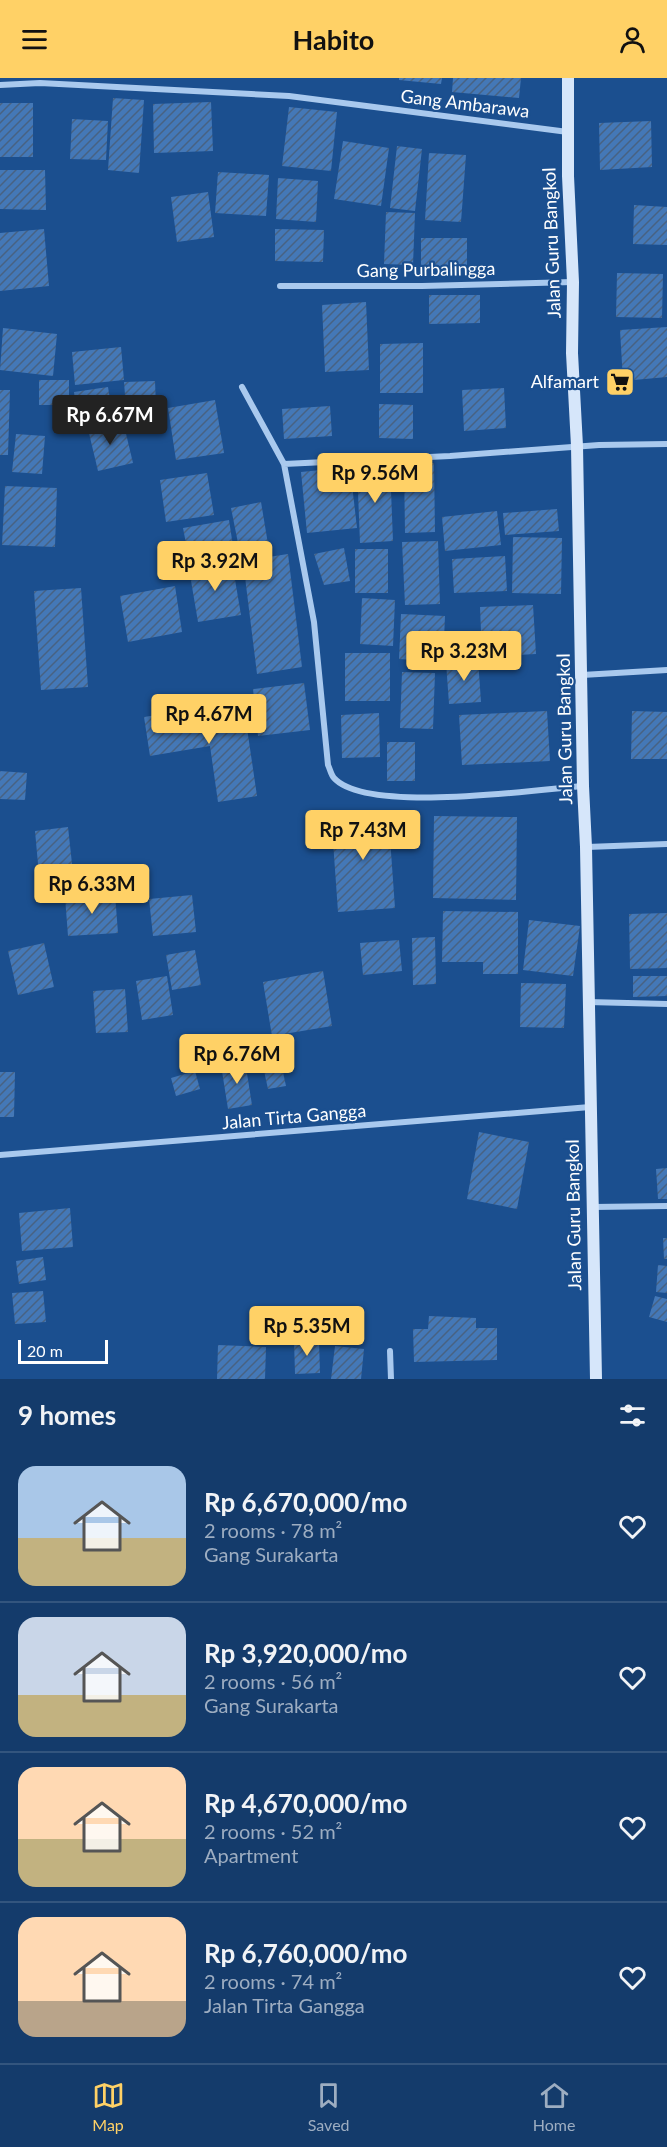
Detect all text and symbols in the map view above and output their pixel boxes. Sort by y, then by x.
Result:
icon: menu [18,23,51,56]
text: Habito [293,23,374,56]
icon: person [616,23,649,56]
street label: Gang Ambarawa [399,84,531,122]
street label: Jalan Guru Bangkol [537,167,565,319]
street label: Gang Purbalingga [356,257,495,281]
supermarket icon: Alfamart [604,366,636,398]
place label: Alfamart [531,370,600,392]
pin: Rp 6.67M [48,395,172,446]
text: Rp 6.67M [66,402,154,426]
pin: Rp 9.56M [313,453,437,504]
text: Rp 9.56M [331,460,419,484]
pin: Rp 3.92M [153,541,277,592]
text: Rp 3.92M [171,548,259,572]
pin: Rp 3.23M [402,631,526,682]
text: Rp 3.23M [420,638,508,662]
street label: Jalan Guru Bangkol [552,653,576,805]
pin: Rp 4.67M [147,694,271,745]
text: Rp 4.67M [165,701,253,725]
pin: Rp 7.43M [301,810,425,861]
text: Rp 7.43M [319,817,407,841]
pin: Rp 6.33M [30,864,154,915]
text: Rp 6.33M [48,871,136,895]
pin: Rp 6.76M [175,1034,299,1085]
text: Rp 6.76M [193,1041,281,1065]
street label: Jalan Tirta Gangga [221,1099,367,1133]
street label: Jalan Guru Bangkol [561,1139,585,1291]
pin: Rp 5.35M [245,1306,369,1357]
text: Rp 5.35M [263,1313,351,1337]
scale bar [18,1337,108,1364]
text: 20 m [27,1341,63,1360]
text: 9 homes [18,1399,116,1431]
icon: filters [616,1399,649,1432]
text: Rp 6,670,000/mo [204,1486,407,1518]
icon: home [66,1490,138,1562]
icon: heart [616,1510,649,1543]
text: 2 rooms · 78 m² [204,1518,342,1542]
text: Gang Surakarta [204,1542,339,1566]
text: Rp 3,920,000/mo [204,1637,407,1669]
icon: home [66,1641,138,1713]
icon: heart [616,1661,649,1694]
text: 2 rooms · 56 m² [204,1669,342,1693]
text: Gang Surakarta [204,1693,339,1717]
text: Rp 4,670,000/mo [204,1787,407,1819]
icon: home [66,1791,138,1863]
icon: heart [616,1811,649,1844]
text: 2 rooms · 52 m² [204,1819,342,1843]
text: Apartment [204,1843,298,1867]
text: Rp 6,760,000/mo [204,1937,407,1969]
icon: home [66,1941,138,2013]
icon: heart [616,1961,649,1994]
text: 2 rooms · 74 m² [204,1969,342,1993]
text: Jalan Tirta Gangga [204,1993,365,2017]
tab: Map [92,2079,125,2134]
tab: Saved [308,2079,350,2134]
tab: Home [533,2079,575,2134]

